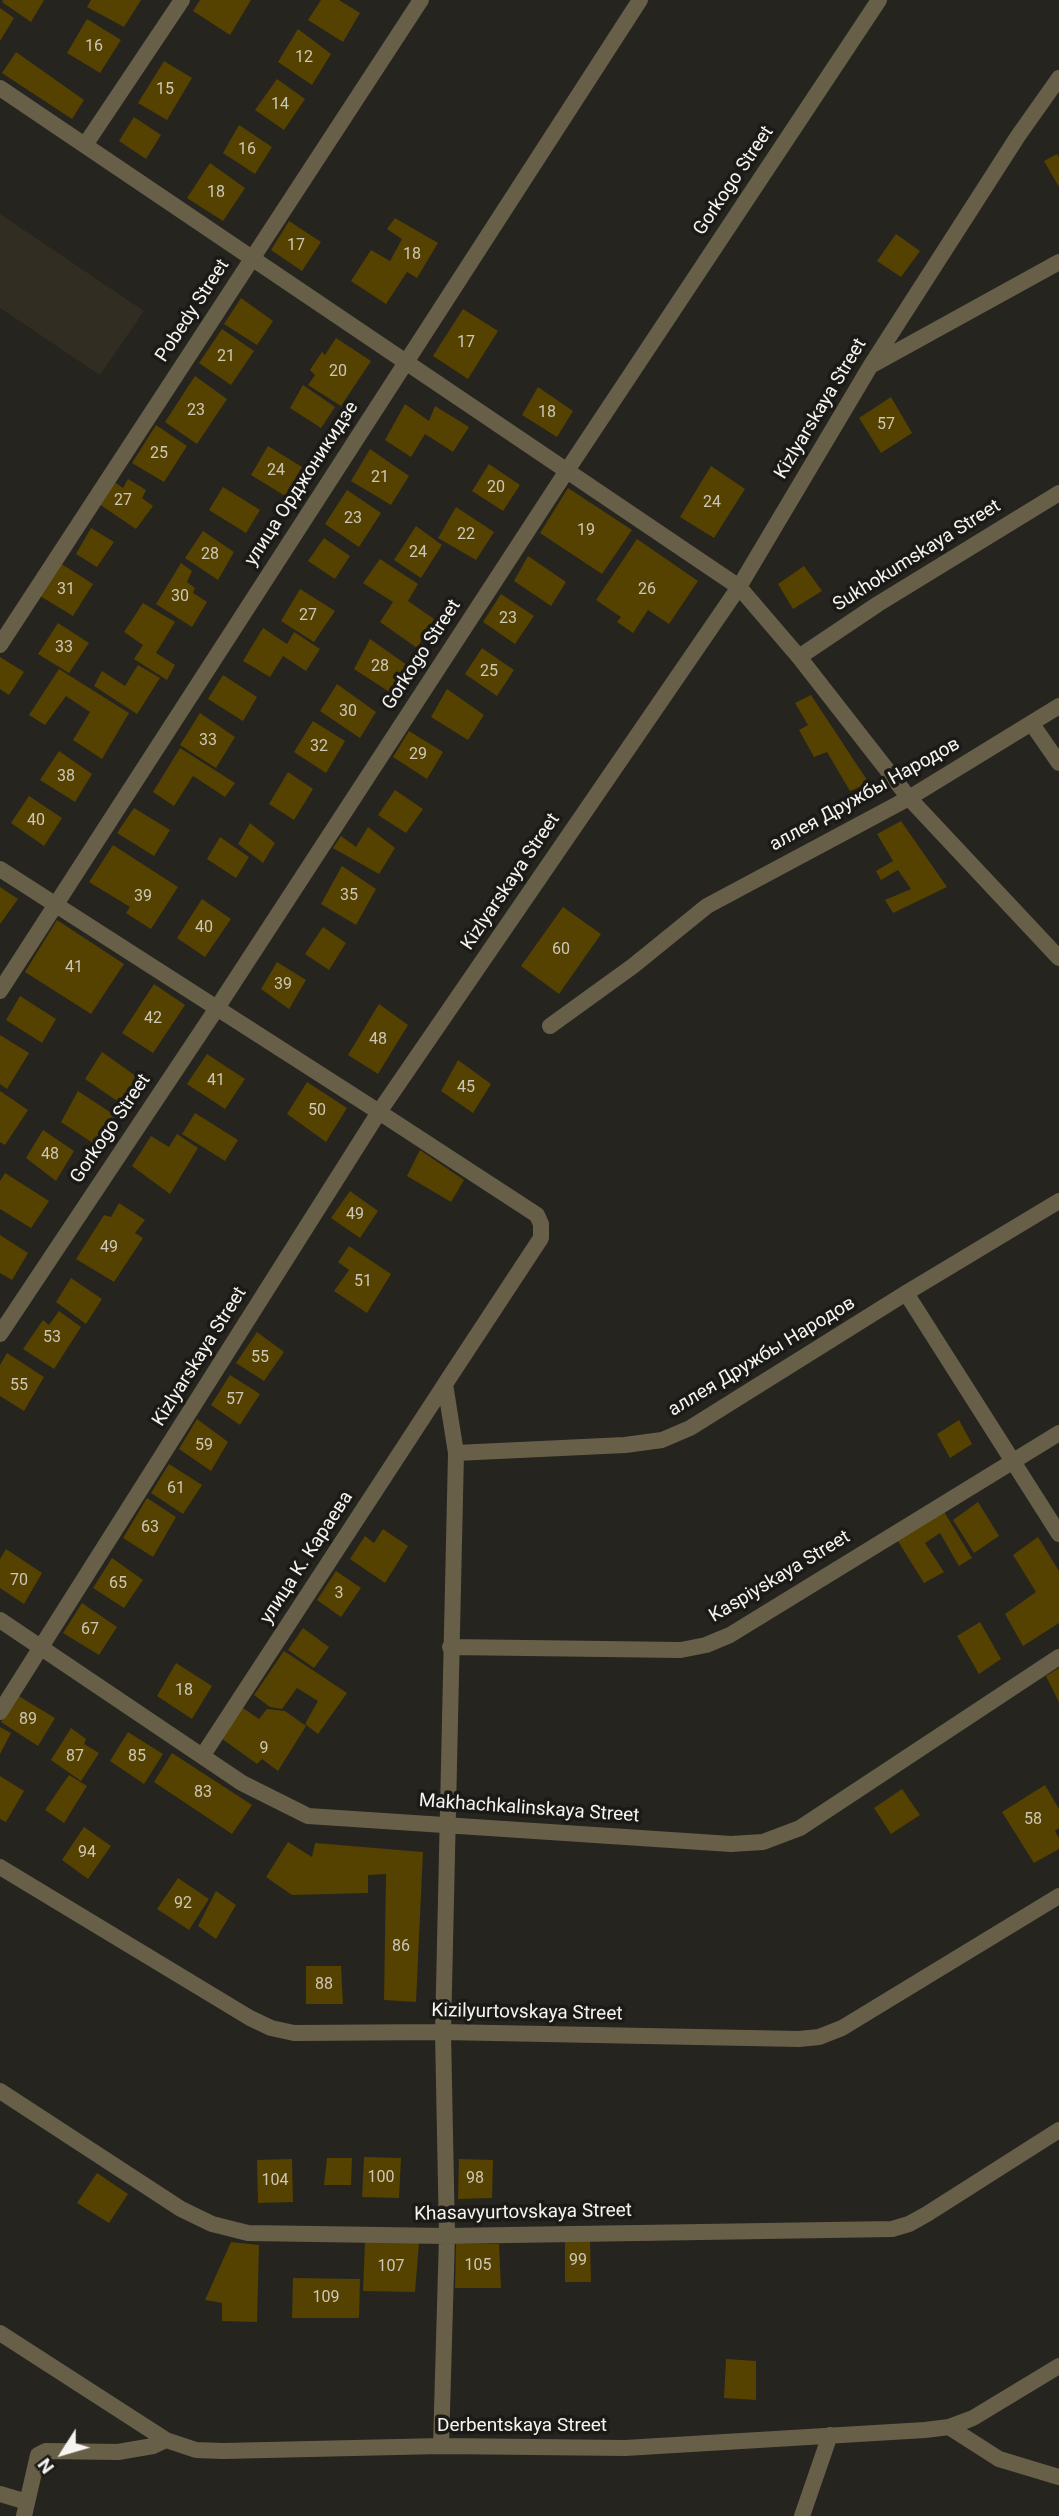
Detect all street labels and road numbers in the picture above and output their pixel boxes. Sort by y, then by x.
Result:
street label: Gorkogo Street [689,122,779,240]
street label: Pobedy Street [151,255,235,367]
street label: Kizlyarskaya Street [770,335,872,483]
street label: улица Орджоникидзе [240,398,364,570]
street label: Sukhokumskaya Street [829,495,1005,617]
street label: Gorkogo Street [378,596,466,714]
street label: аллея Дружбы Народов [766,733,964,857]
street label: Kizlyarskaya Street [457,809,565,955]
street label: Gorkogo Street [66,1070,156,1188]
street label: Kizlyarskaya Street [148,1283,252,1431]
street label: аллея Дружбы Народов [665,1292,859,1422]
street label: улица К. Караева [256,1487,358,1629]
street label: Kaspiyskaya Street [706,1526,854,1628]
street label: Makhachkalinskaya Street [418,1790,640,1828]
street label: Kizilyurtovskaya Street [431,2000,623,2026]
street label: Khasavyurtovskaya Street [414,2200,632,2226]
street label: Derbentskaya Street [437,2415,607,2437]

